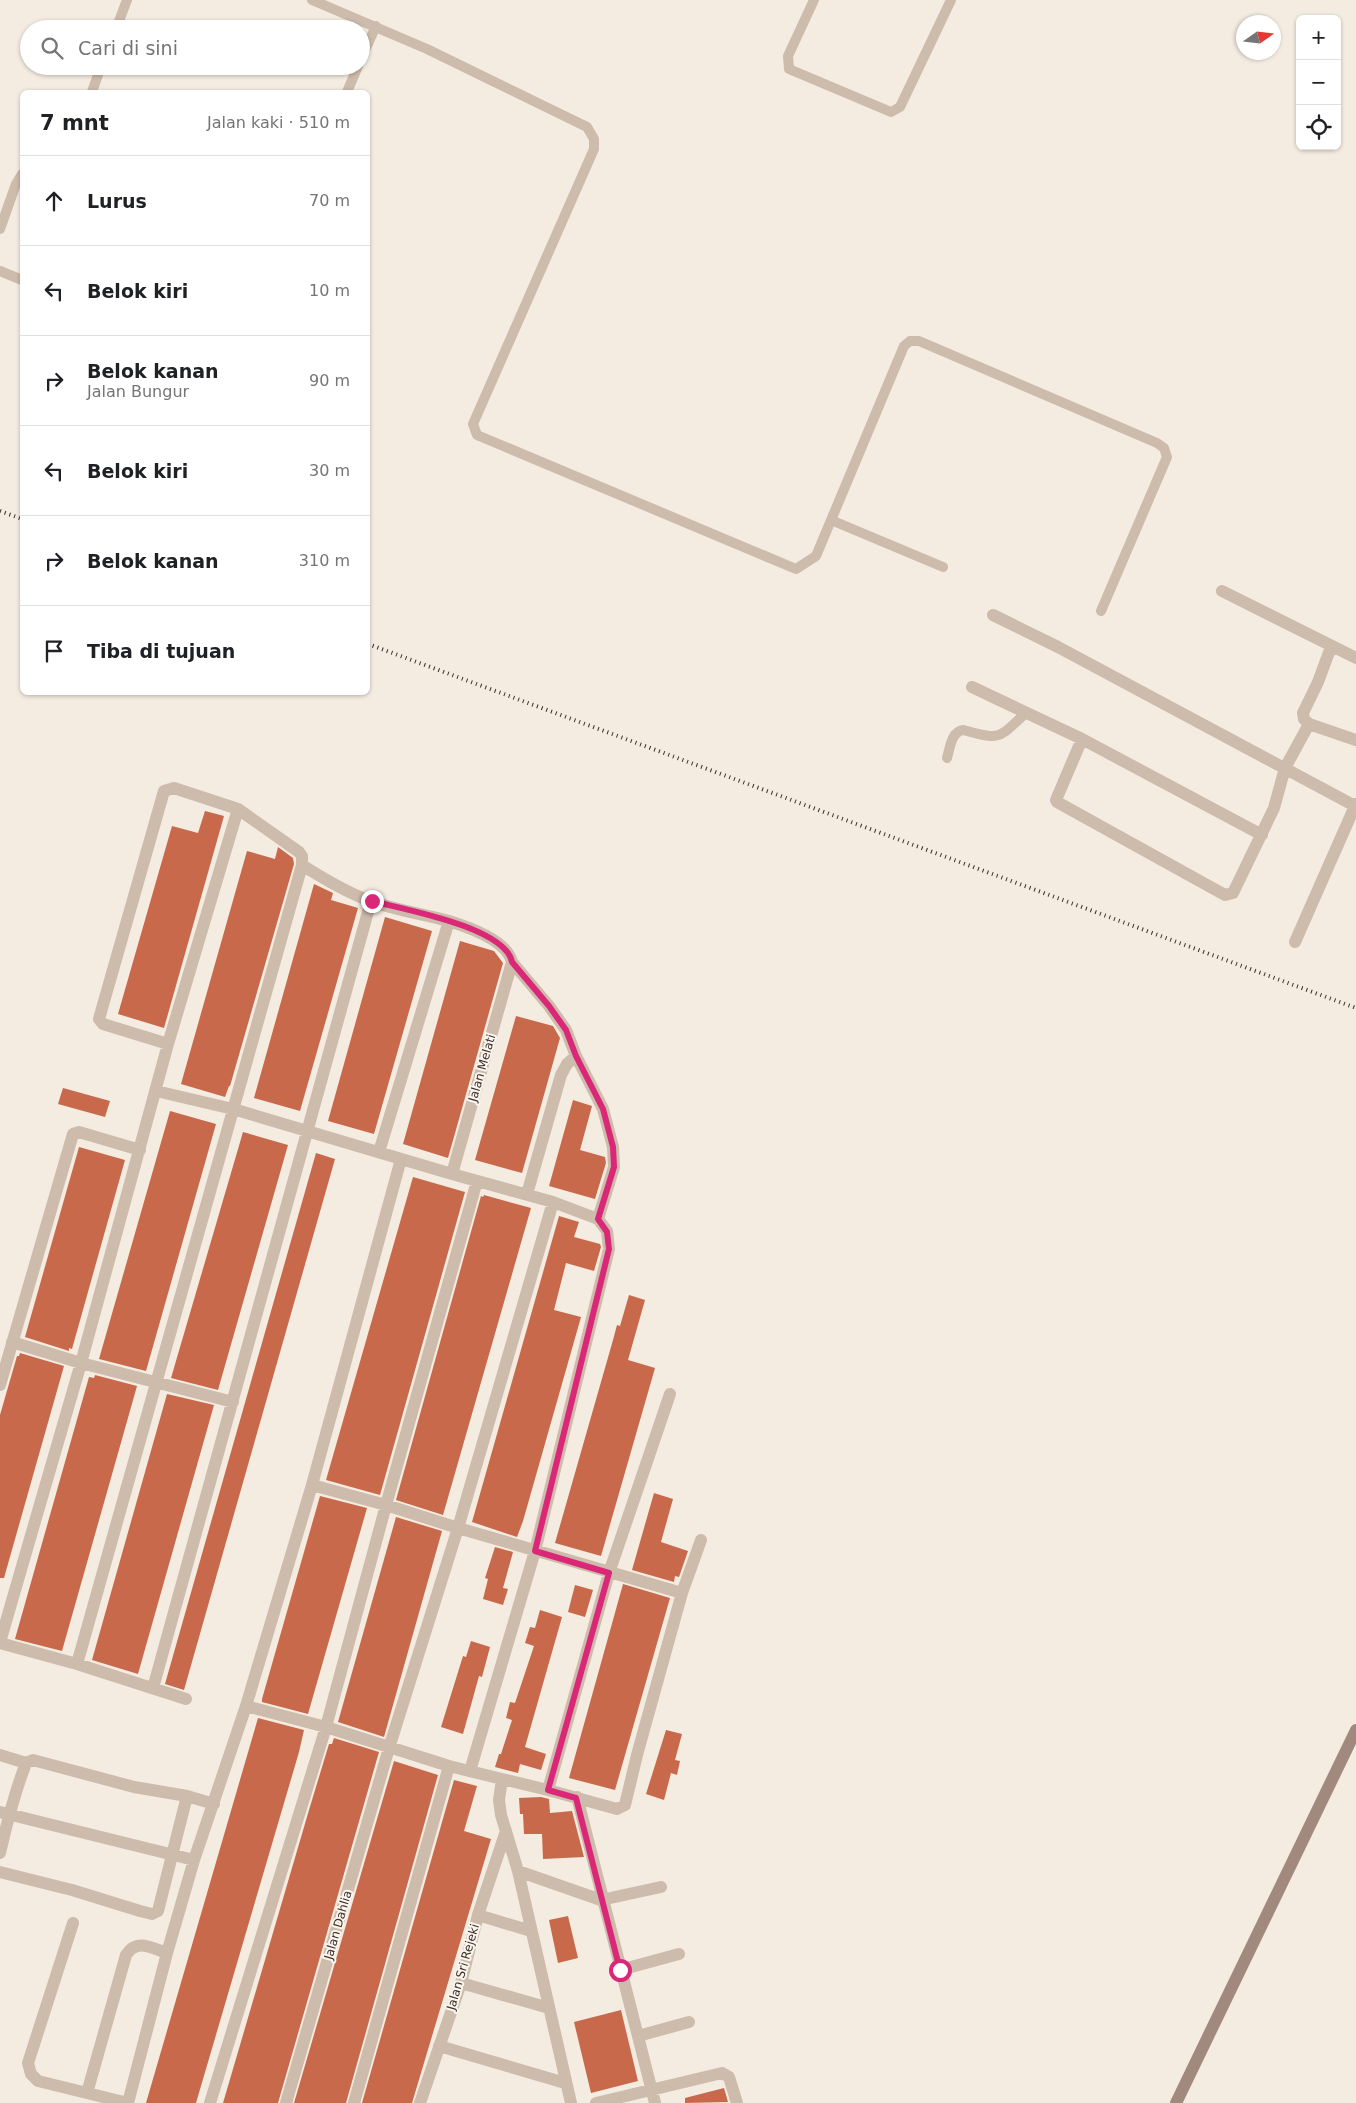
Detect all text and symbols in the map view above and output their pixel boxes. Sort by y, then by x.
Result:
north arrow [1236,15,1281,60]
map controls [1296,15,1341,150]
button: + [1296,15,1341,60]
search box [20,20,370,75]
icon: search [38,34,66,62]
text: Cari di sini [78,37,178,59]
button: − [1296,60,1341,105]
button: locate [1296,105,1341,150]
text: 7 mnt [40,111,109,135]
text: Jalan kaki · 510 m [207,113,350,132]
icon: ahead [40,187,68,215]
text: Lurus [87,190,147,212]
text: 70 m [309,191,350,210]
icon: left [40,277,68,305]
text: Belok kiri [87,280,188,302]
text: 10 m [309,281,350,300]
text: Belok kanan [87,360,219,382]
icon: right [40,367,68,395]
text: 90 m [309,371,350,390]
text: Jalan Bungur [87,382,189,401]
icon: left [40,457,68,485]
text: Belok kiri [87,460,188,482]
text: 30 m [309,461,350,480]
icon: right [40,547,68,575]
text: Belok kanan [87,550,219,572]
text: 310 m [299,551,350,570]
icon: arrive [40,637,68,665]
text: Tiba di tujuan [87,640,235,662]
route end [361,890,384,913]
street label: Jalan Melati [465,1033,498,1104]
street label: Jalan Dahlia [321,1889,355,1962]
street label: Jalan Sri Rejeki [444,1922,482,2013]
route start [609,1959,632,1982]

